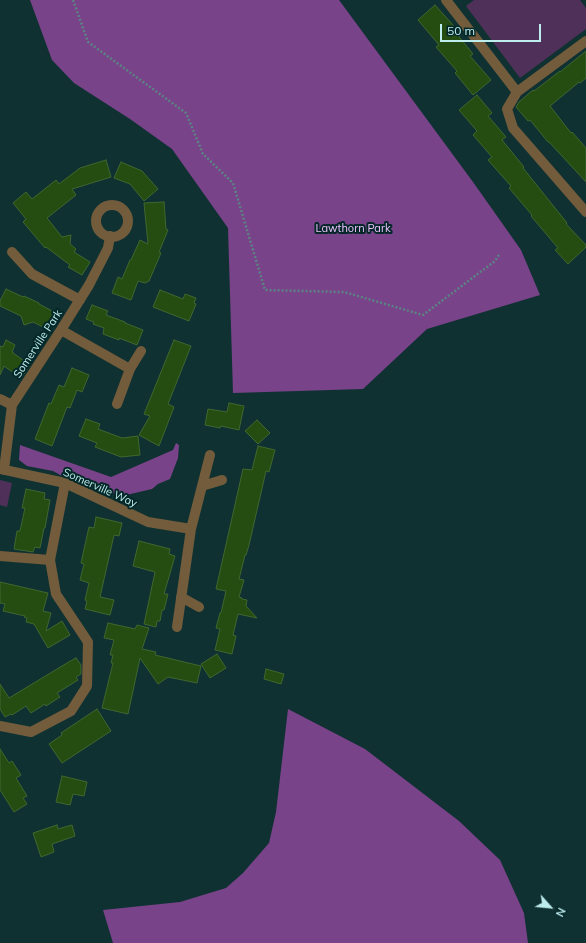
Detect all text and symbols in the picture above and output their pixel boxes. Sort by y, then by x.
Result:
scale bar [442,16,543,42]
text: 50 m [447,23,475,38]
park label: Lawthorn Park [315,222,391,236]
street label: Somerville Park [11,307,65,381]
street label: Somerville Way [61,466,139,510]
north arrow [530,887,570,927]
text: N [553,906,569,919]

